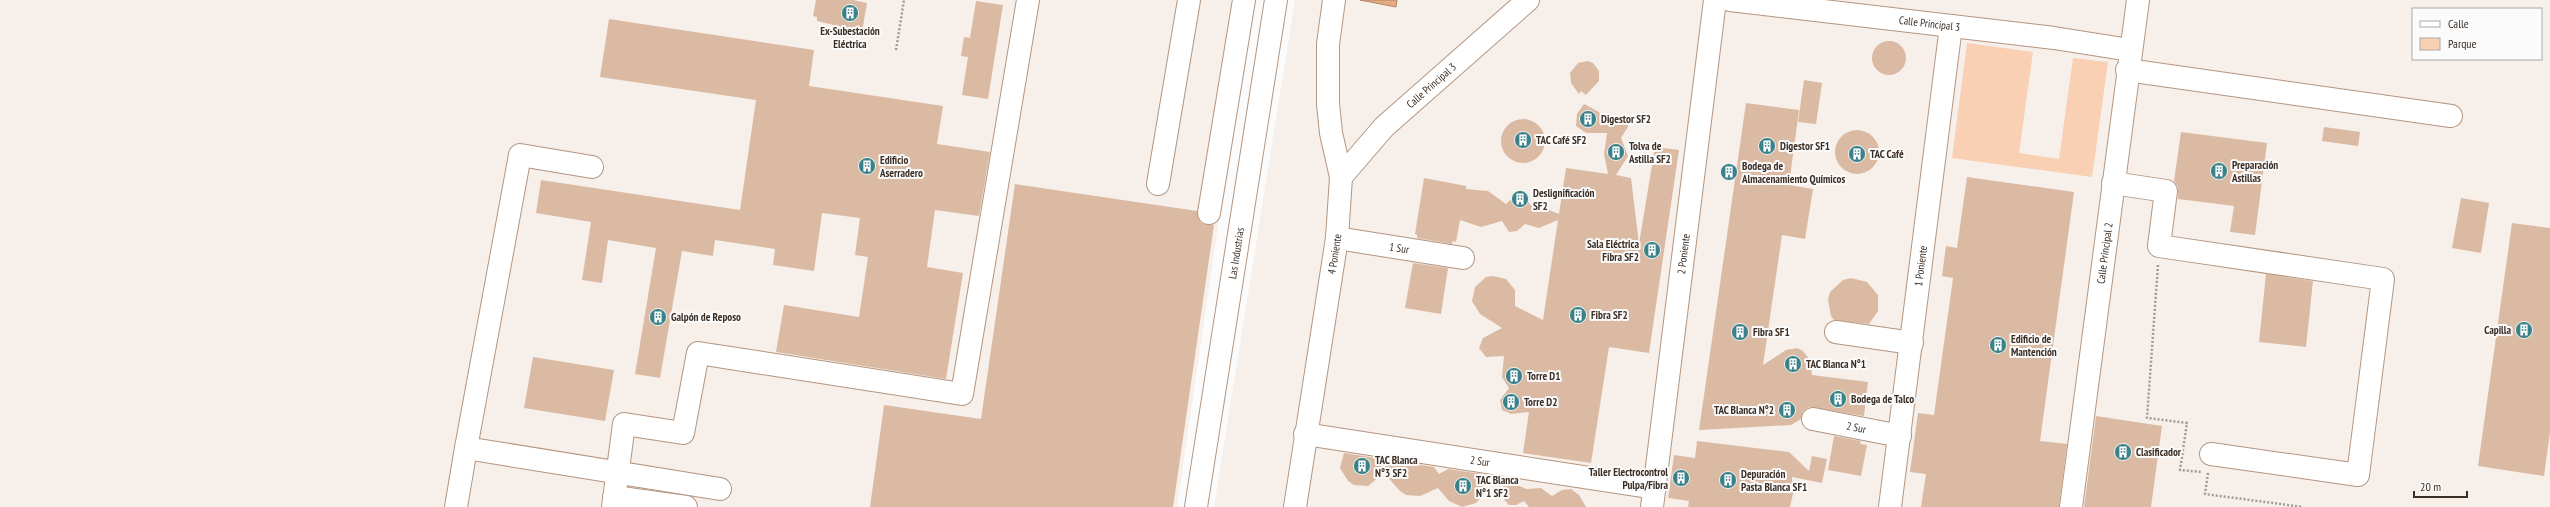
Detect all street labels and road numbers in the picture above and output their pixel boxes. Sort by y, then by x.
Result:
street label: Calle Principal 3 [1898,13,1961,34]
street label: Calle Principal 3 [1404,60,1459,111]
street label: Calle Principal 2 [2094,222,2116,285]
street label: Las Industrias [1225,226,1247,280]
street label: 2 Poniente [1674,232,1693,275]
street label: 4 Poniente [1324,233,1344,275]
street label: 1 Sur [1388,239,1410,256]
street label: 1 Poniente [1911,244,1930,287]
street label: 2 Sur [1845,419,1867,436]
street label: 2 Sur [1469,453,1491,469]

